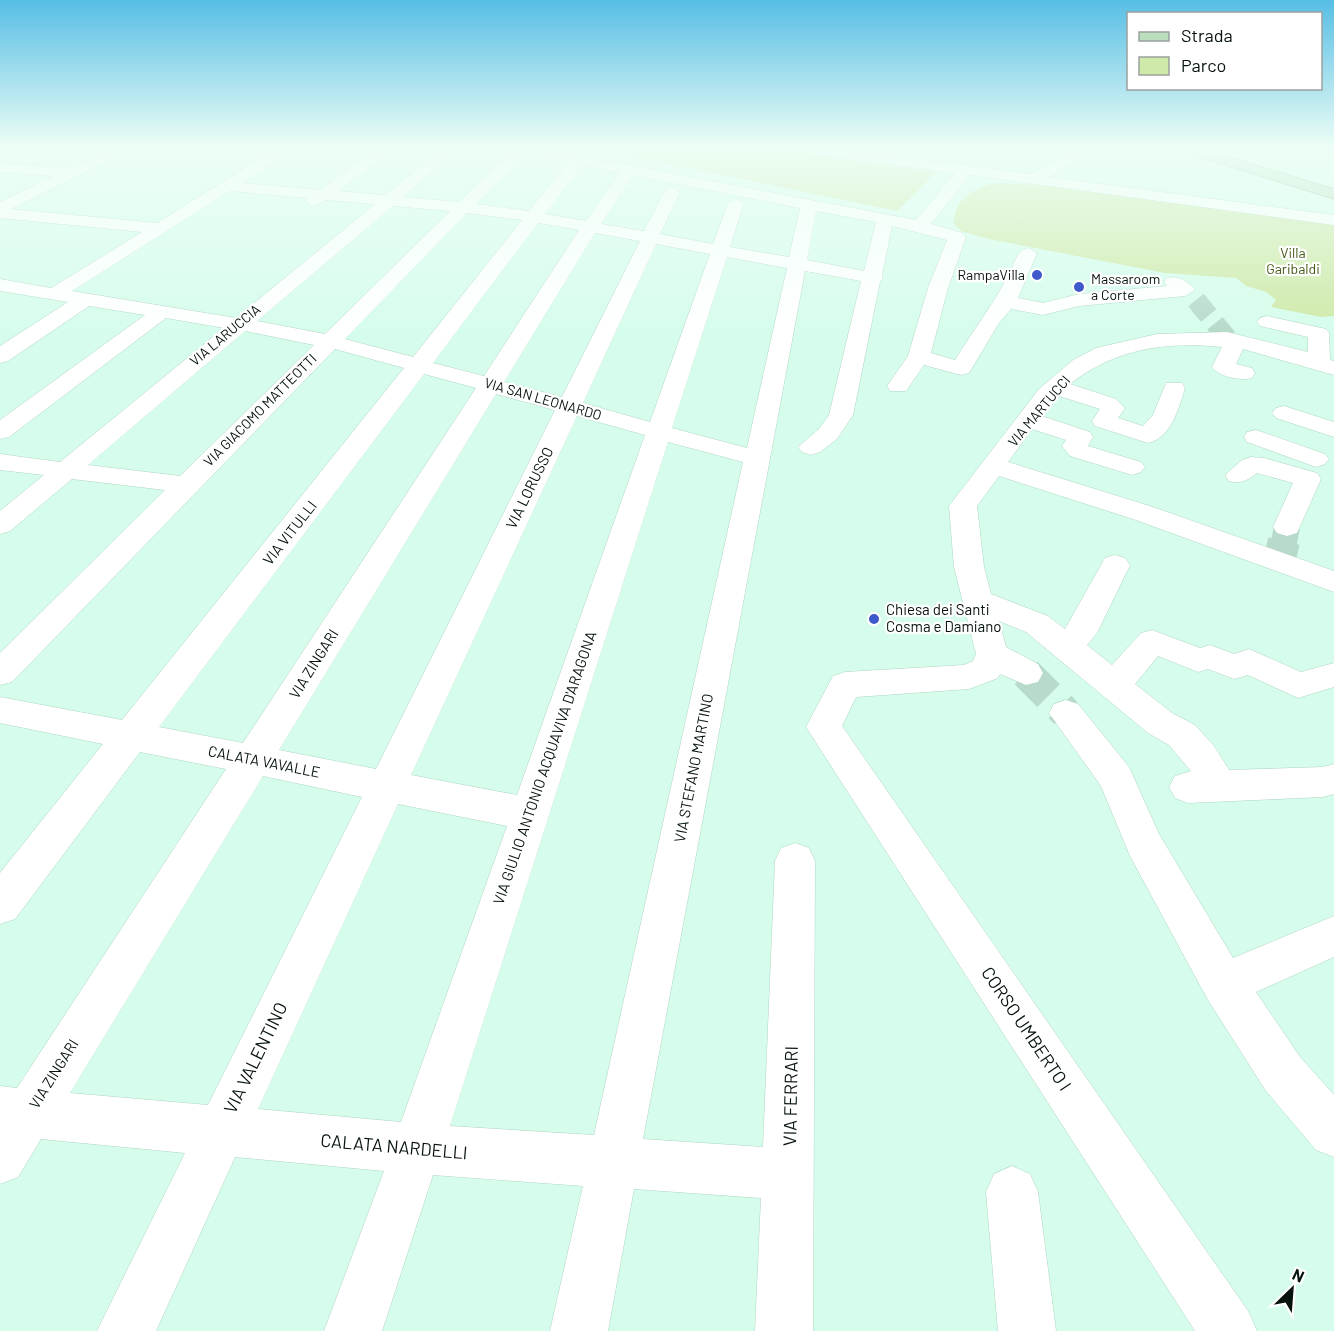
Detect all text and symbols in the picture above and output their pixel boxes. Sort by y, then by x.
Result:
legend [1127,12,1322,90]
text: Strada [1181,24,1233,46]
text: Parco [1181,54,1226,76]
park label: Villa Garibaldi [1266,244,1320,277]
place label: RampaVilla [957,266,1025,283]
marker: RampaVilla [1030,268,1044,282]
place label: Massaroom a Corte [1091,270,1160,303]
marker: Massaroom a Corte [1072,280,1086,294]
street label: VIA LARUCCIA [186,300,264,369]
street label: VIA GIACOMO MATTEOTTI [200,350,320,470]
street label: VIA MARTUCCI [1004,372,1073,450]
street label: VIA SAN LEONARDO [483,374,604,423]
street label: VIA LORUSSO [502,444,557,531]
street label: VIA VITULLI [258,497,320,568]
place label: Chiesa dei Santi Cosma e Damiano [886,600,1001,635]
marker: Chiesa dei Santi Cosma e Damiano [867,612,881,626]
street label: VIA ZINGARI [285,625,342,701]
street label: VIA GIULIO ANTONIO ACQUAVIVA D'ARAGONA [489,629,599,907]
street label: VIA STEFANO MARTINO [670,692,716,844]
street label: CALATA VAVALLE [207,741,322,781]
street label: CORSO UMBERTO I [977,962,1076,1095]
street label: VIA VALENTINO [219,998,292,1117]
street label: VIA ZINGARI [25,1035,82,1111]
street label: VIA FERRARI [778,1046,802,1146]
street label: CALATA NARDELLI [320,1129,469,1163]
north arrow [1262,1259,1322,1319]
text: N [1290,1264,1307,1286]

